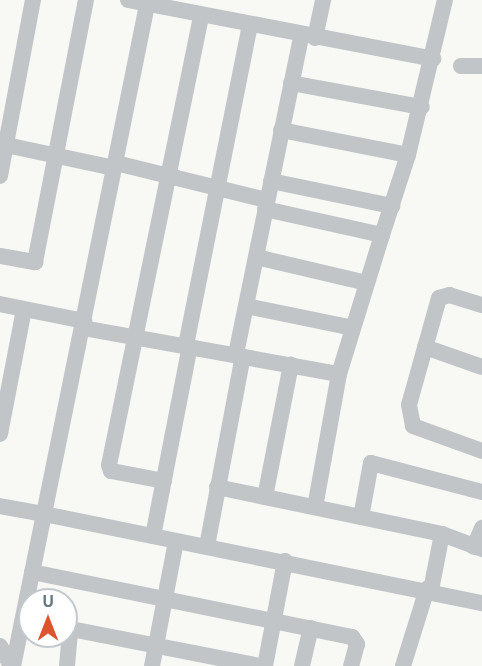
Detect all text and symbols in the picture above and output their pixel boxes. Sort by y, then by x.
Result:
north arrow [18,588,78,648]
text: U [42,592,54,611]

